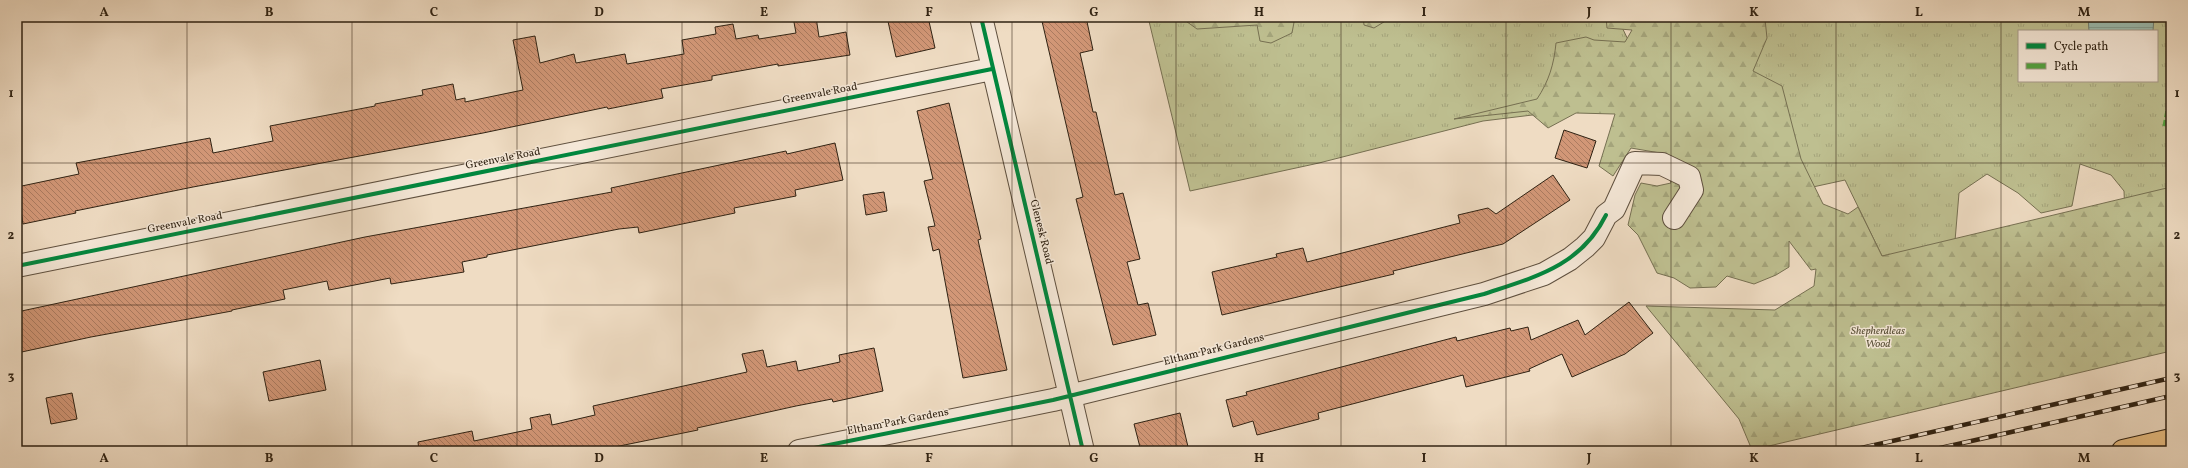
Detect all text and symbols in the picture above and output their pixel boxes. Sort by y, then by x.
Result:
text: A [99,4,109,22]
text: B [265,4,274,22]
text: C [430,4,438,22]
text: D [594,4,604,22]
text: E [760,4,768,22]
text: F [925,4,933,22]
text: G [1089,4,1099,22]
text: H [1254,4,1264,22]
text: I [1422,4,1427,22]
text: J [1586,4,1592,22]
text: K [1749,4,1759,22]
text: L [1915,4,1923,22]
text: M [2078,4,2091,22]
legend [2018,30,2158,82]
text: Cycle path [2054,39,2109,55]
text: Path [2054,59,2078,75]
street label: Greenvale Road [781,79,859,109]
text: 1 [8,85,14,103]
text: 1 [2174,85,2180,103]
street label: Greenvale Road [464,144,542,174]
street label: Glenesk Road [1026,198,1056,266]
street label: Greenvale Road [146,208,224,238]
text: 2 [8,227,15,245]
text: 2 [2174,227,2181,245]
park label: Shepherdleas Wood [1851,324,1905,352]
street label: Eltham Park Gardens [1162,330,1266,370]
text: 3 [8,368,15,386]
text: 3 [2174,368,2181,386]
street label: Eltham Park Gardens [846,405,950,439]
text: A [99,450,109,468]
text: B [265,450,274,468]
text: C [430,450,438,468]
text: D [594,450,604,468]
text: E [760,450,768,468]
text: F [925,450,933,468]
text: G [1089,450,1099,468]
text: H [1254,450,1264,468]
text: I [1422,450,1427,468]
text: J [1586,450,1592,468]
text: K [1749,450,1759,468]
text: L [1915,450,1923,468]
text: M [2078,450,2091,468]

